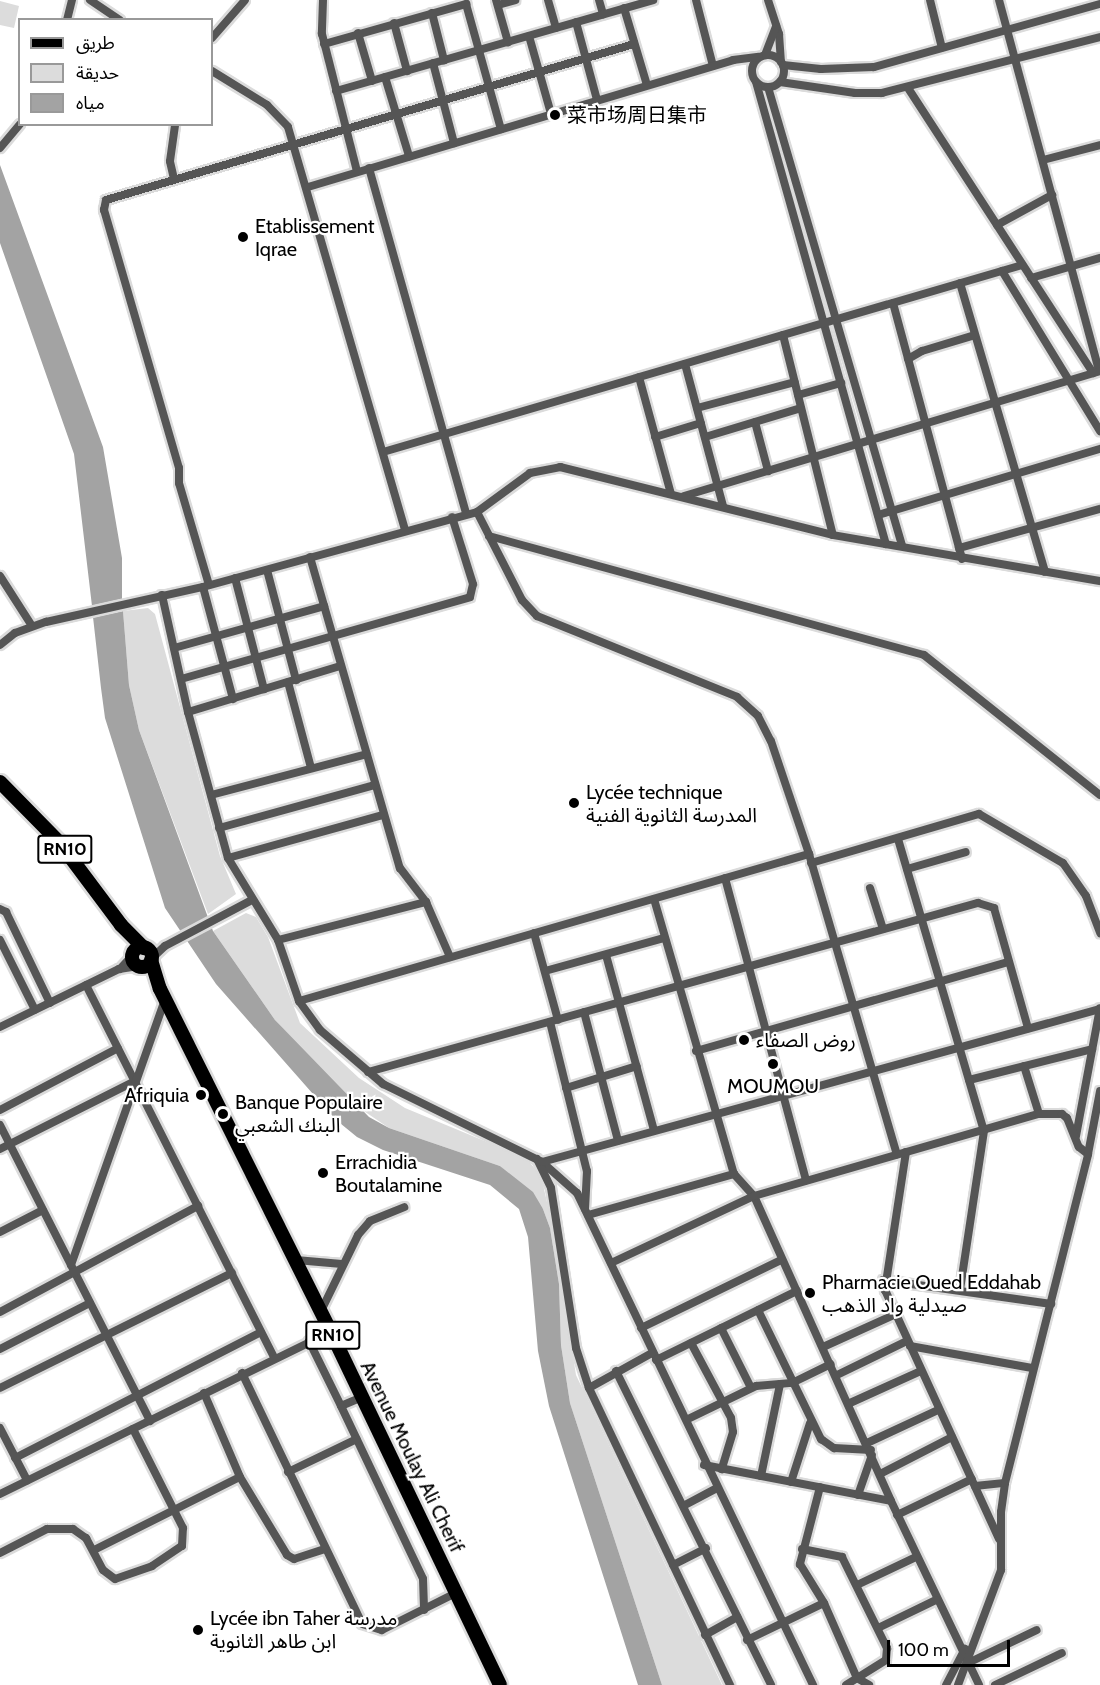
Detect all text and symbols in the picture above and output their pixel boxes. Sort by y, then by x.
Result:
legend [18,18,213,126]
text: طريق [76,32,115,54]
text: حديقة [76,62,119,84]
text: مياه [76,92,105,114]
place label: 菜市场周日集市 [567,103,707,127]
marker: 菜市场周日集市 [548,108,562,122]
place label: Etablissement Iqrae [255,214,375,261]
marker: Etablissement Iqrae [236,230,250,244]
place label: Lycée technique المدرسة الثانوية الفنية [586,780,757,827]
marker: Lycée technique المدرسة الثانوية الفنية [567,796,581,810]
road number: RN10 [36,834,94,864]
place label: روض الصفاء [756,1028,856,1052]
marker: روض الصفاء [737,1033,751,1047]
marker: MOUMOU [766,1057,780,1071]
place label: MOUMOU [727,1074,819,1098]
place label: Afriquia [124,1083,189,1107]
marker: Afriquia [194,1088,208,1102]
place label: Banque Populaire البنك الشعبي [235,1090,383,1137]
marker: Banque Populaire البنك الشعبي [216,1107,230,1121]
place label: Errachidia Boutalamine [335,1150,442,1197]
marker: Errachidia Boutalamine [316,1166,330,1180]
place label: Pharmacie Oued Eddahab صيدلية واد الذهب [822,1270,1041,1317]
marker: Pharmacie Oued Eddahab صيدلية واد الذهب [803,1286,817,1300]
road number: RN10 [304,1320,362,1350]
street label: Avenue Moulay Ali Cherif [355,1357,469,1557]
place label: Lycée ibn Taher مدرسة ابن طاهر الثانوية [210,1606,398,1653]
marker: Lycée ibn Taher مدرسة ابن طاهر الثانوية [191,1623,205,1637]
scale bar [890,1628,1013,1666]
text: 100 m [898,1639,949,1661]

